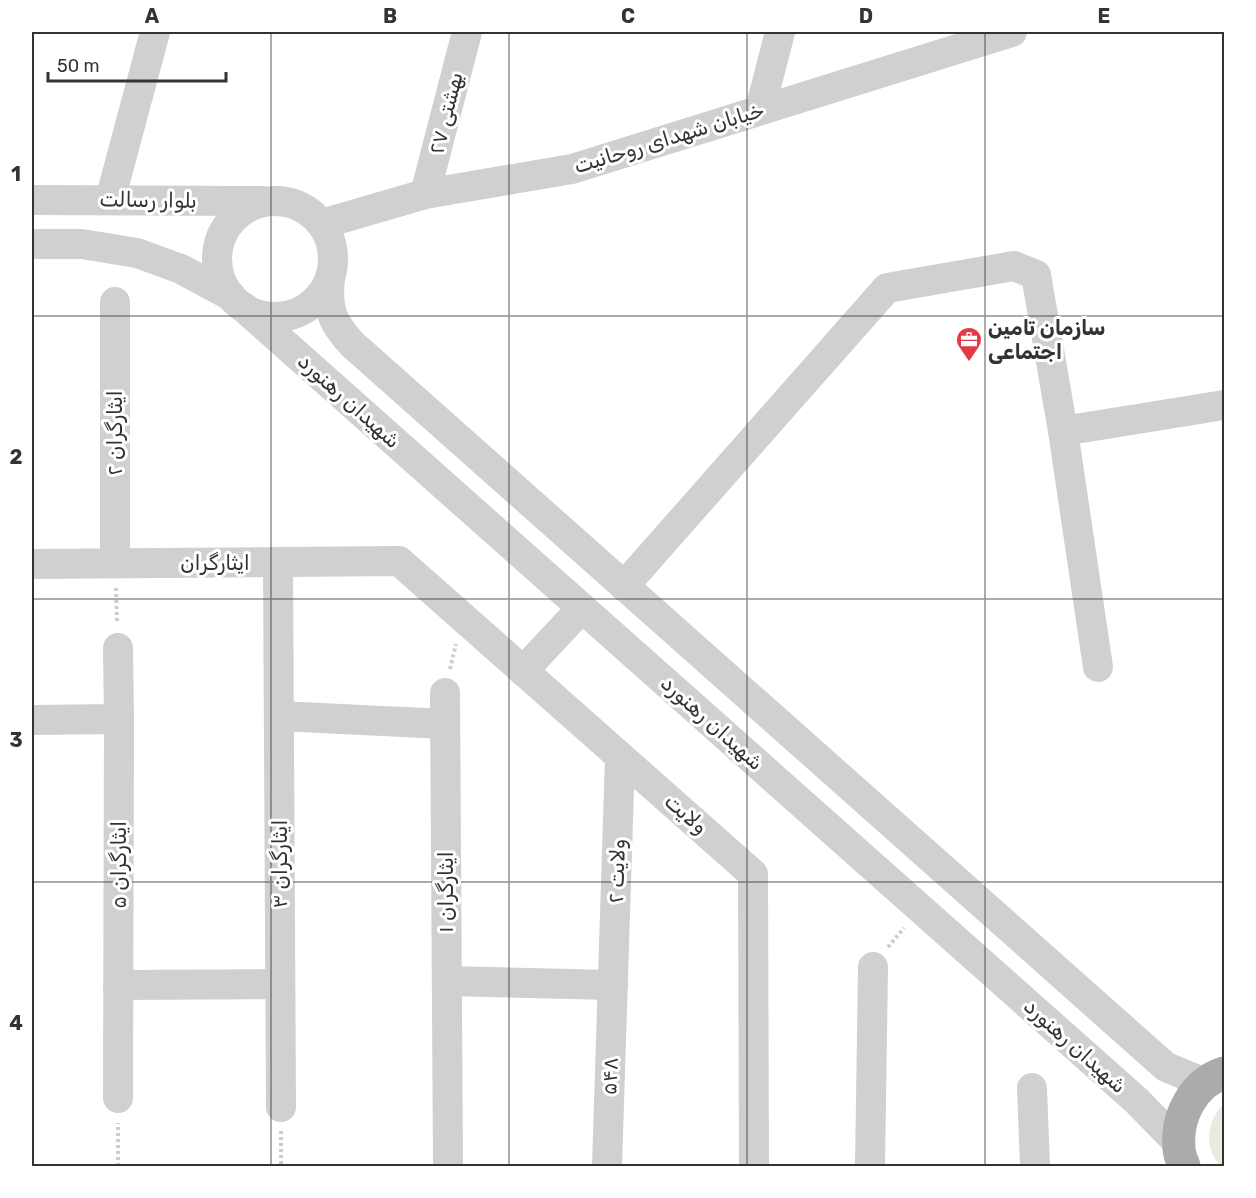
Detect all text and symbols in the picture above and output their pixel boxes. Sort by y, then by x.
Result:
text: A [145,4,160,28]
text: B [383,4,397,28]
text: C [621,4,635,28]
text: D [859,4,873,28]
text: E [1098,4,1110,28]
scale bar [48,45,226,83]
text: 50 m [57,55,100,77]
street label: بهشتی ۲۷ [423,69,468,156]
street label: خیابان شهدای روحانیت [571,97,767,179]
text: 1 [11,162,21,186]
street label: بلوار رسالت [99,186,197,213]
place label: سازمان تامین اجتماعی [988,315,1105,364]
office icon: سازمان تامین اجتماعی [954,325,984,363]
street label: شهیدان رهنورد [293,348,406,453]
street label: ایثارگران ۲ [102,390,127,476]
text: 2 [10,445,23,469]
street label: ایثارگران [180,550,250,575]
street label: شهیدان رهنورد [656,670,769,775]
text: 3 [9,728,23,752]
street label: ولایت [659,788,713,840]
street label: ایثارگران ۳ [267,820,292,908]
street label: ایثارگران ۵ [106,821,131,909]
street label: ولایت ۲ [603,838,631,904]
street label: ایثارگران ۱ [433,851,458,933]
street label: شهیدان رهنورد [1019,993,1132,1098]
text: 4 [9,1011,23,1035]
street label: ۵۴۸ [596,1056,623,1096]

